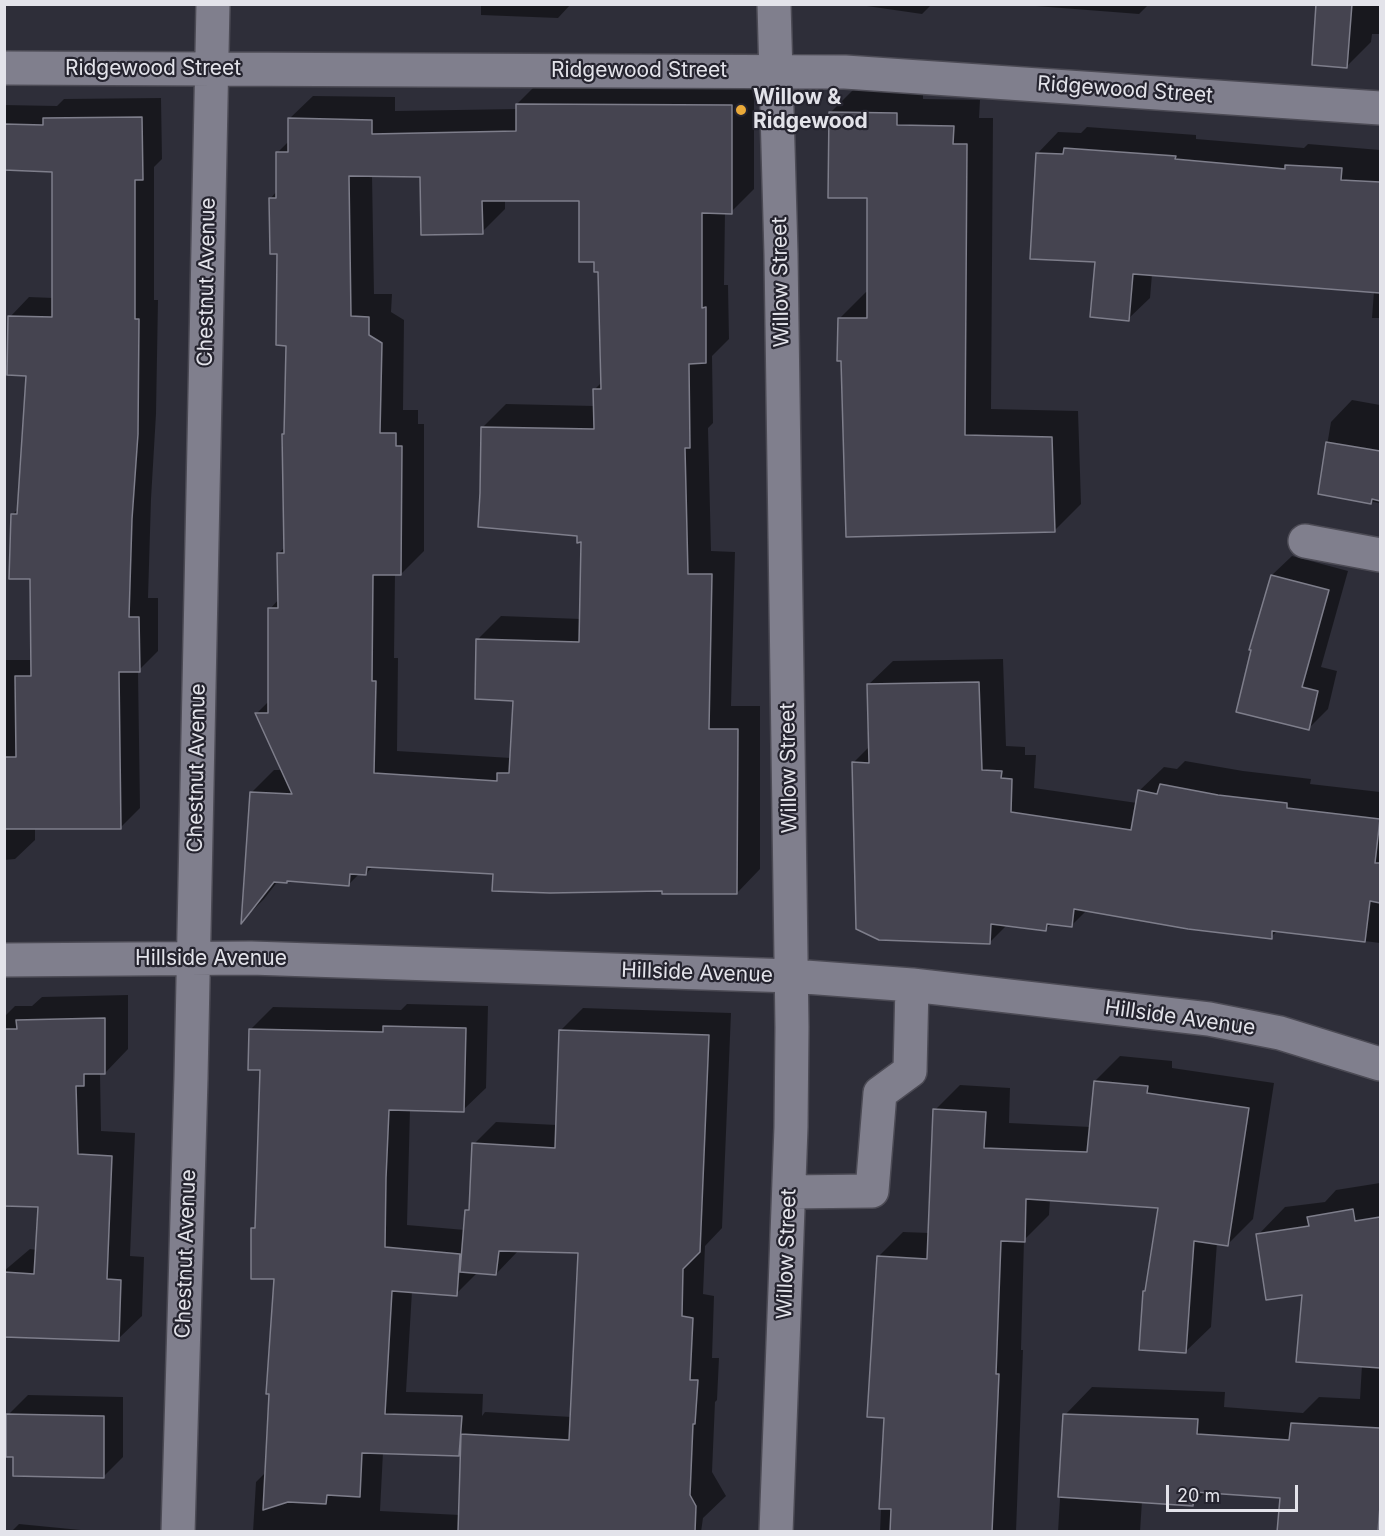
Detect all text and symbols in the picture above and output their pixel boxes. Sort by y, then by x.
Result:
street label: Ridgewood Street [65,56,241,82]
street label: Ridgewood Street [551,58,727,84]
street label: Ridgewood Street [1036,71,1214,109]
place label: Willow & Ridgewood [753,85,868,135]
marker: Willow & Ridgewood [734,103,748,117]
street label: Chestnut Avenue [193,197,221,367]
street label: Willow Street [767,217,795,347]
street label: Chestnut Avenue [183,683,211,853]
street label: Willow Street [775,703,803,833]
street label: Hillside Avenue [135,946,287,972]
street label: Hillside Avenue [621,958,773,988]
street label: Hillside Avenue [1103,995,1257,1041]
street label: Chestnut Avenue [170,1169,202,1339]
street label: Willow Street [772,1188,802,1320]
scale bar [1169,1473,1301,1511]
text: 20 m [1177,1485,1220,1506]

